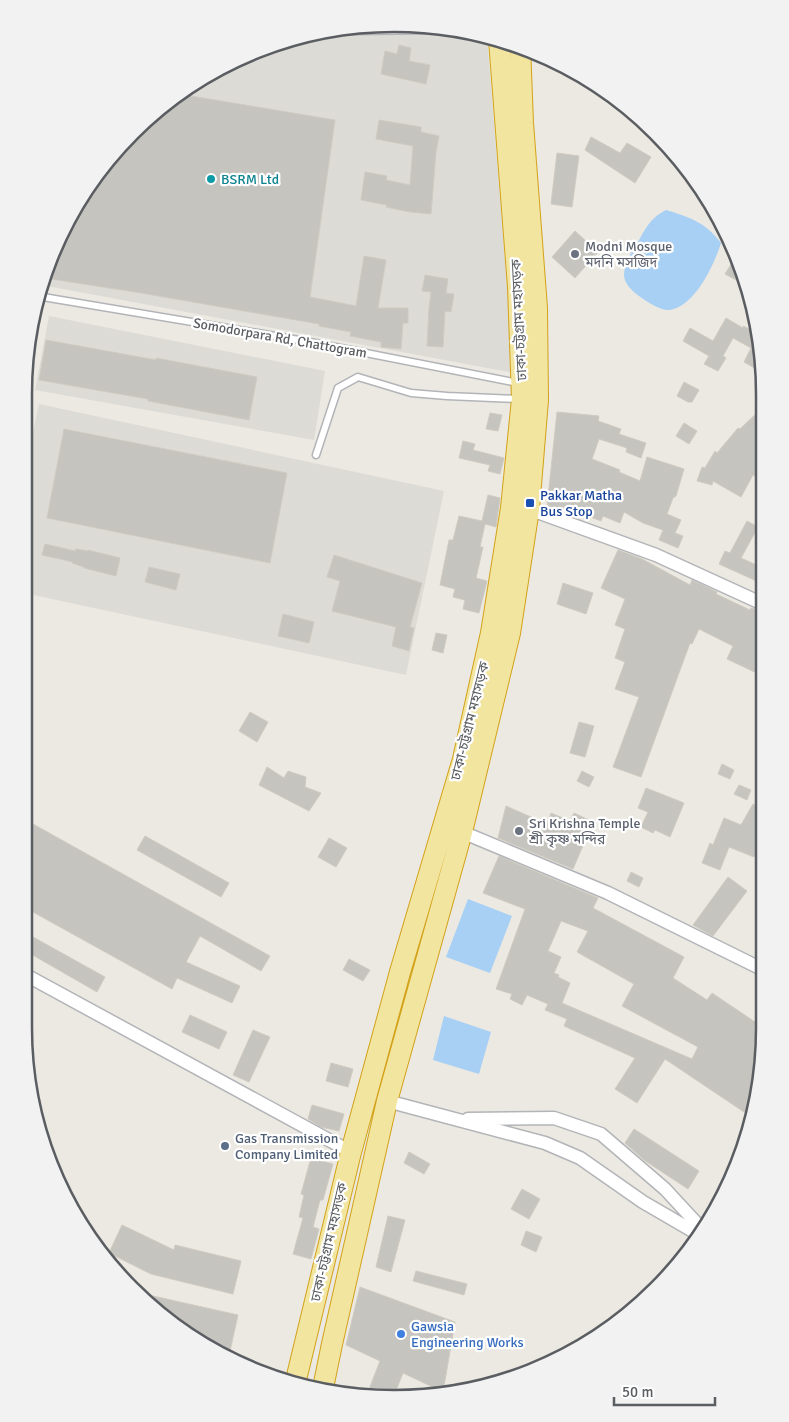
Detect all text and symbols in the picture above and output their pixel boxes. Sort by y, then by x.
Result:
place label: BSRM Ltd [221,171,279,188]
marker: BSRM Ltd [205,173,217,185]
place label: Modni Mosque মদনি মসজিদ [584,238,672,271]
marker: Modni Mosque মদনি মসজিদ [569,248,581,260]
street label: ঢাকা-চট্টগ্রাম মহাসড়ক [507,258,531,382]
street label: Somodorpara Rd, Chattogram [192,314,368,362]
place label: Pakkar Matha Bus Stop [540,487,622,520]
marker: Pakkar Matha Bus Stop [524,497,536,509]
street label: ঢাকা-চট্টগ্রাম মহাসড়ক [447,659,493,783]
place label: Sri Krishna Temple শ্রী কৃষ্ণ মন্দির [528,815,640,848]
marker: Sri Krishna Temple শ্রী কৃষ্ণ মন্দির [513,825,525,837]
place label: Gas Transmission Company Limited [235,1130,338,1163]
marker: Gas Transmission Company Limited [219,1140,231,1152]
street label: ঢাকা-চট্টগ্রাম মহাসড়ক [307,1180,351,1304]
place label: Gawsia Engineering Works [411,1318,524,1351]
marker: Gawsia Engineering Works [395,1328,407,1340]
scale bar [614,1374,715,1406]
text: 50 m [622,1383,653,1401]

